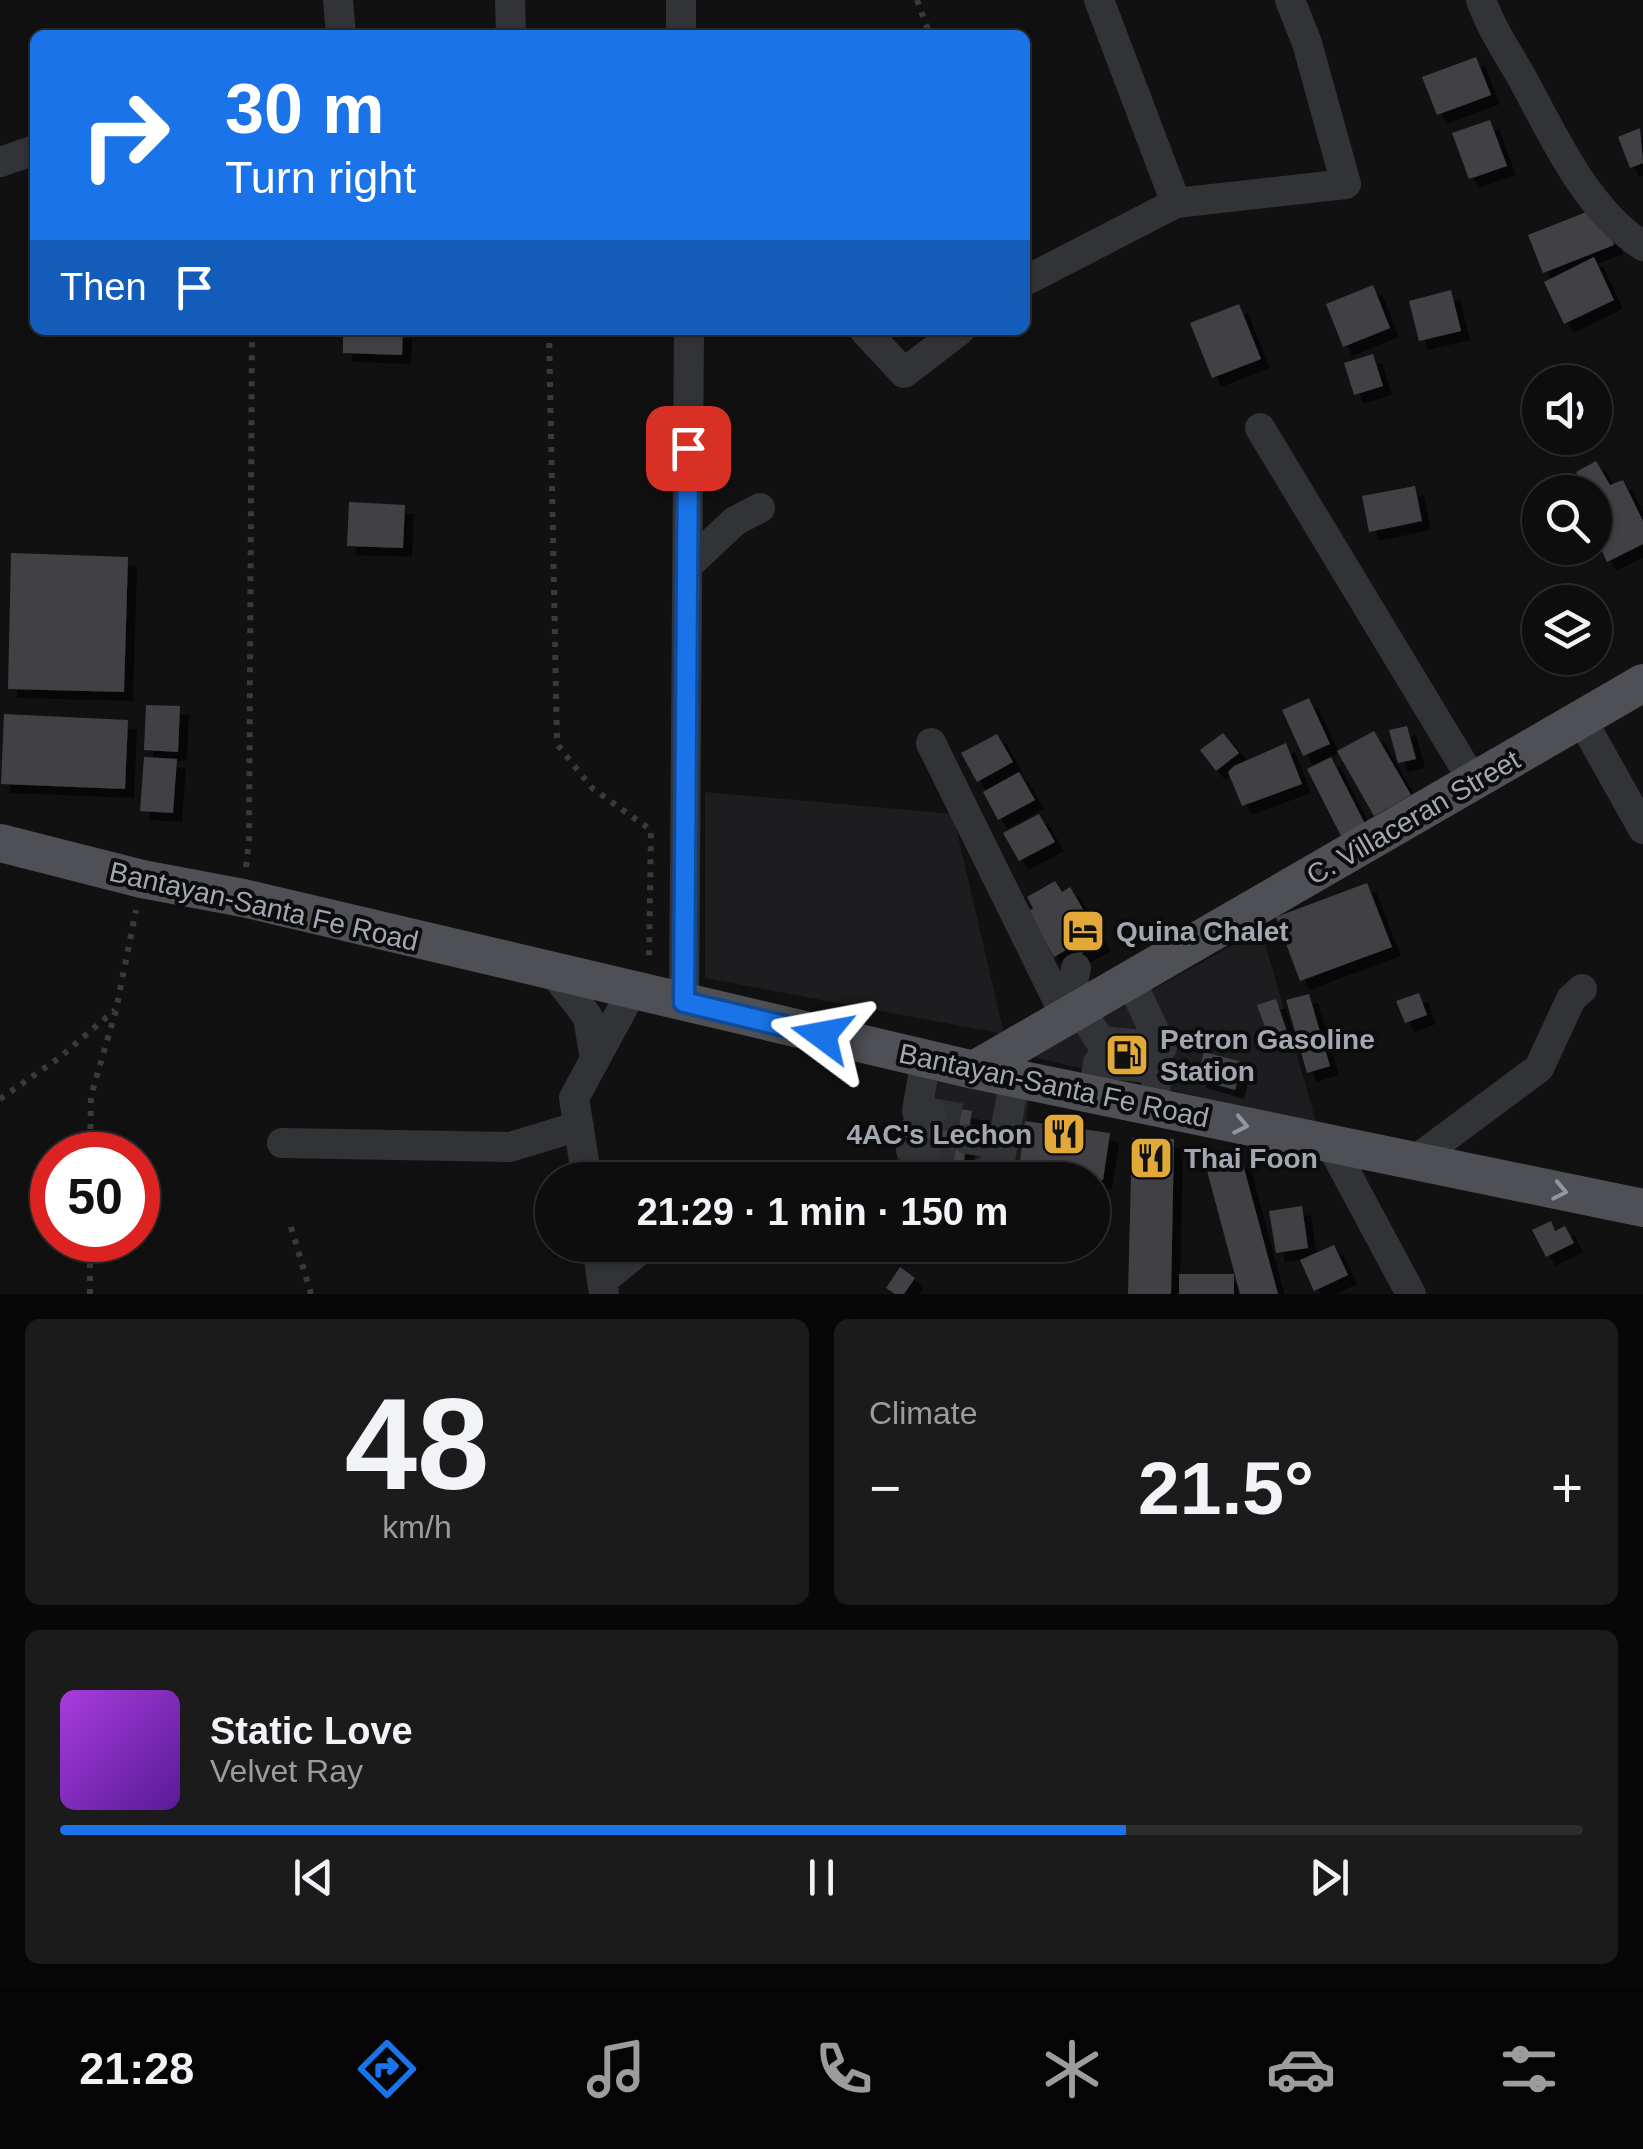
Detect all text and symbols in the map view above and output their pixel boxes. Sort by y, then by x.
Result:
icon: right [60,70,190,200]
text: 30 m [225,70,385,148]
text: Turn right [225,152,416,203]
icon: arrive [167,260,222,315]
text: Then [60,266,147,308]
map controls [1522,365,1612,675]
button: sound [1522,365,1612,455]
pin [646,406,731,491]
icon: arrive [661,421,716,476]
button: search [1522,475,1612,565]
button: layers [1522,585,1612,675]
street label: C. Villaceran Street [1301,744,1525,891]
street label: Bantayan-Santa Fe Road [106,856,421,957]
hotel icon: Quina Chalet [1060,908,1106,954]
place label: Quina Chalet [1116,916,1289,947]
position arrow [770,983,874,1087]
place label: Petron Gasoline Station [1160,1024,1375,1087]
fuel station icon: Petron Gasoline Station [1104,1032,1150,1078]
street label: Bantayan-Santa Fe Road [896,1037,1212,1133]
restaurant icon: 4AC's Lechon [1041,1111,1087,1157]
one-way arrow [1232,1113,1249,1134]
place label: 4AC's Lechon [846,1119,1032,1150]
speed limit sign: 50 [30,1132,160,1262]
restaurant icon: Thai Foon [1128,1135,1174,1181]
place label: Thai Foon [1184,1143,1318,1174]
one-way arrow [1551,1179,1568,1200]
text: 21:29 · 1 min · 150 m [637,1191,1008,1233]
text: 48 [345,1371,489,1517]
text: Climate [869,1395,977,1431]
text: 21.5° [1138,1446,1314,1530]
text: − [869,1457,901,1519]
text: + [1551,1457,1583,1519]
text: km/h [382,1509,452,1545]
text: Static Love [210,1710,413,1752]
text: Velvet Ray [210,1753,363,1789]
icon: previous [286,1850,341,1905]
icon: pause [794,1850,849,1905]
icon: next [1302,1850,1357,1905]
icon: directions [352,2034,422,2104]
icon: music [581,2034,651,2104]
icon: phone [809,2034,879,2104]
icon: climate [1037,2034,1107,2104]
icon: car [1266,2034,1336,2104]
icon: filters [1494,2034,1564,2104]
text: 21:28 [79,2043,194,2094]

